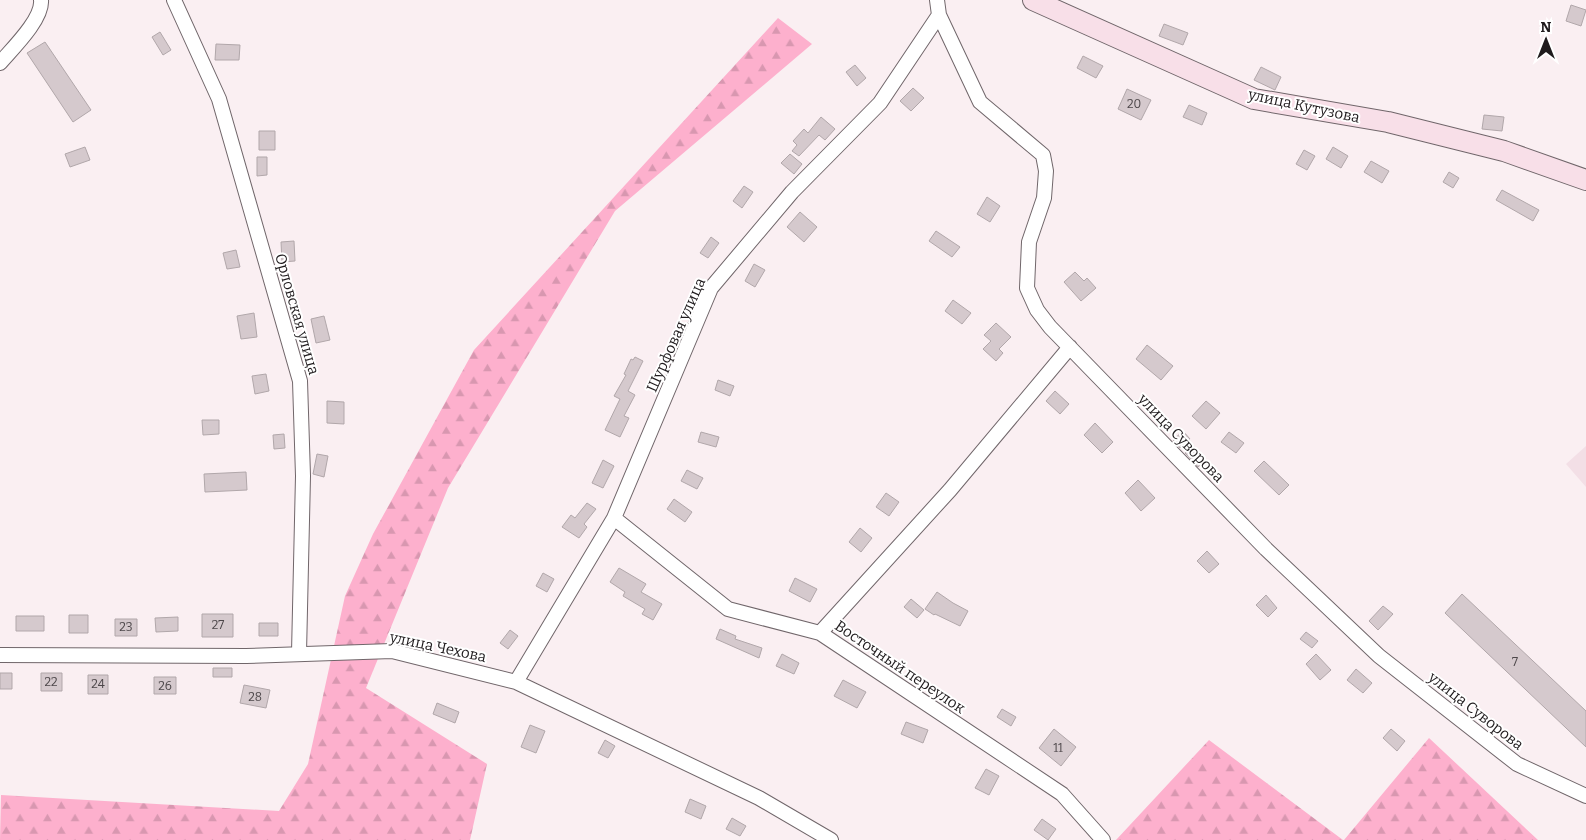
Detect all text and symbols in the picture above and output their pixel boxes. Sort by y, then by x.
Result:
north arrow [1521,15,1571,65]
text: N [1541,19,1552,36]
street label: улица Кутузова [1246,85,1361,127]
house number: 20 [1127,97,1141,111]
street label: Орловская улица [271,251,323,377]
street label: Шурфовая улица [643,275,709,395]
street label: улица Суворова [1134,389,1228,486]
street label: Восточный переулок [831,617,969,717]
house number: 27 [212,618,224,632]
house number: 23 [119,620,133,634]
street label: улица Чехова [387,628,488,666]
house number: 7 [1512,655,1518,669]
street label: улица Суворова [1424,668,1527,754]
house number: 22 [44,675,58,689]
house number: 24 [91,677,105,691]
house number: 26 [158,679,172,693]
house number: 28 [248,690,262,704]
house number: 11 [1053,741,1063,755]

